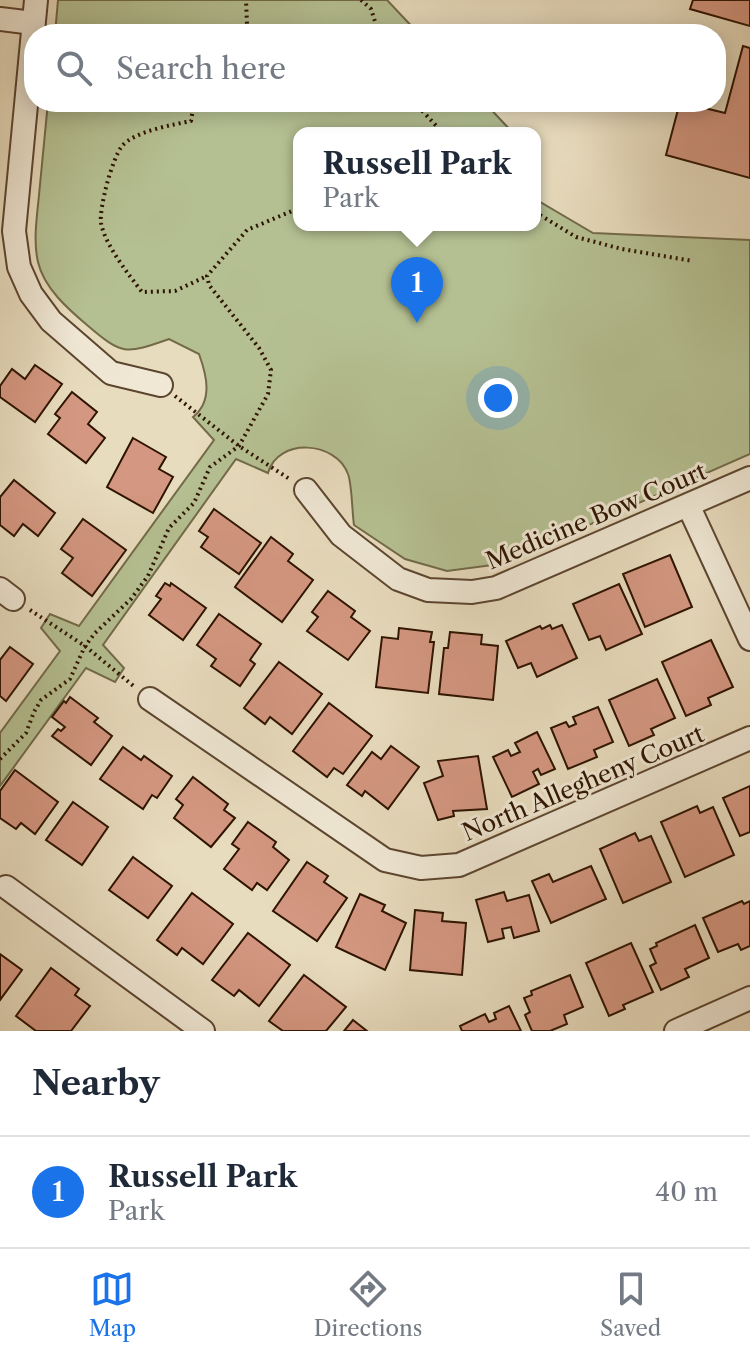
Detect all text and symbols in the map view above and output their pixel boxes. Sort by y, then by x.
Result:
search box [24,24,726,112]
icon: search [52,46,96,90]
text: Search here [116,50,286,87]
popup [293,127,541,231]
text: Russell Park [322,145,512,182]
text: Park [322,182,379,214]
pin: 1 [391,257,443,323]
your location [478,378,518,418]
street label: Medicine Bow Court [481,456,711,576]
street label: North Allegheny Court [458,719,709,847]
text: Nearby [32,1062,160,1104]
text: Russell Park [108,1158,297,1195]
text: 1 [52,1176,64,1208]
text: 40 m [655,1176,718,1208]
text: Park [108,1195,165,1227]
tab: Map [89,1267,136,1342]
tab: Directions [314,1267,422,1342]
tab: Saved [600,1267,661,1342]

